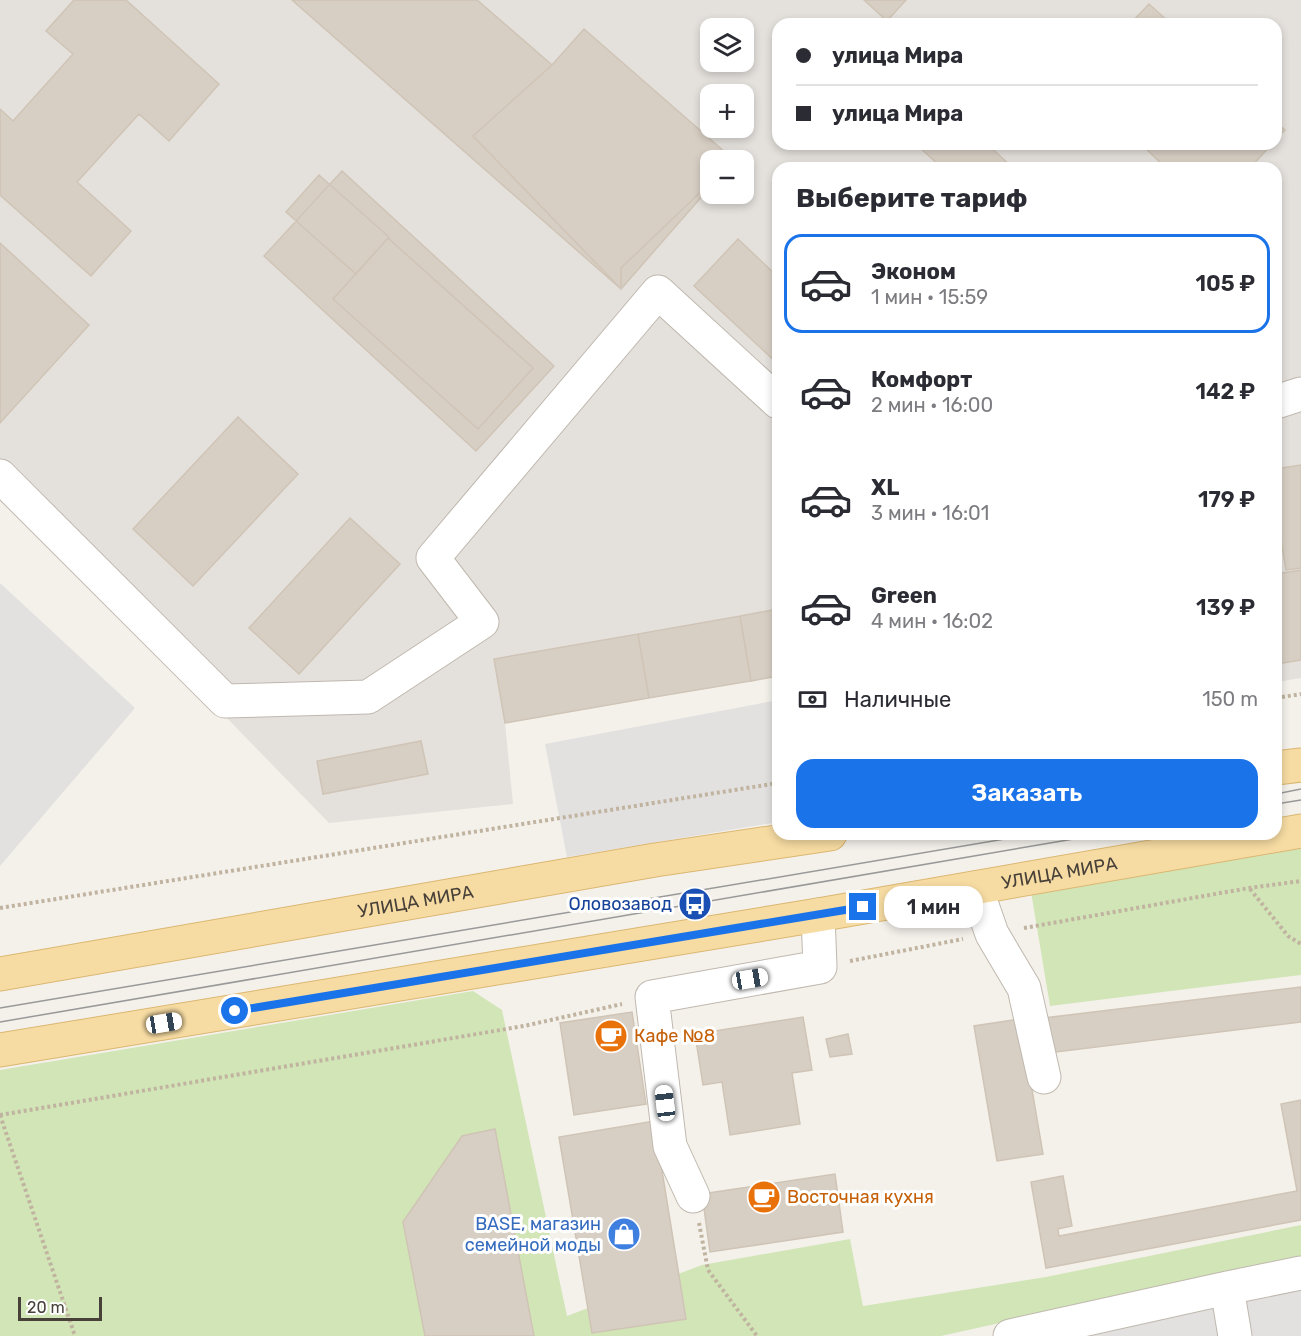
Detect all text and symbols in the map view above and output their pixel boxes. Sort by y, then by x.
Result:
map controls [700,18,754,204]
button: layers [700,18,754,72]
text: улица Мира [832,42,963,69]
button: + [700,84,754,138]
text: улица Мира [832,100,963,127]
button: − [700,150,754,204]
text: Выберите тариф [796,182,1027,214]
icon: car [799,257,853,311]
text: Эконом [871,258,956,285]
text: 105 ₽ [1195,270,1255,297]
text: 1 мин · 15:59 [871,285,988,309]
icon: car [799,365,853,419]
text: Комфорт [871,366,972,393]
text: 142 ₽ [1195,378,1255,405]
text: 2 мин · 16:00 [871,393,993,417]
icon: car [799,473,853,527]
text: XL [871,474,899,501]
text: 179 ₽ [1198,486,1255,513]
text: 3 мин · 16:01 [871,501,989,525]
icon: car [799,581,853,635]
text: Green [871,582,937,609]
text: 139 ₽ [1196,594,1255,621]
text: 4 мин · 16:02 [871,609,993,633]
icon: cash [796,683,829,716]
text: Наличные [844,686,951,713]
text: 150 m [1202,687,1258,711]
button: Заказать [796,759,1258,828]
street label: УЛИЦА МИРА [1000,852,1119,894]
street label: УЛИЦА МИРА [356,881,475,923]
bus stop icon: Оловозавод [677,886,713,922]
callout: 1 мин [884,886,983,928]
place label: Оловозавод [568,893,672,915]
route end [849,893,876,920]
text: 1 мин [907,895,960,919]
car [731,967,769,991]
route start [221,997,248,1024]
car [145,1011,183,1035]
cafe icon: Кафе №8 [593,1018,629,1054]
place label: Кафе №8 [634,1025,715,1047]
car [654,1084,676,1122]
cafe icon: Восточная кухня [746,1179,782,1215]
place label: Восточная кухня [787,1186,934,1208]
place label: BASE, магазин семейной моды [465,1213,601,1256]
shop icon: BASE, магазин семейной моды [606,1216,642,1252]
scale bar [18,1294,102,1322]
text: 20 m [27,1298,65,1317]

